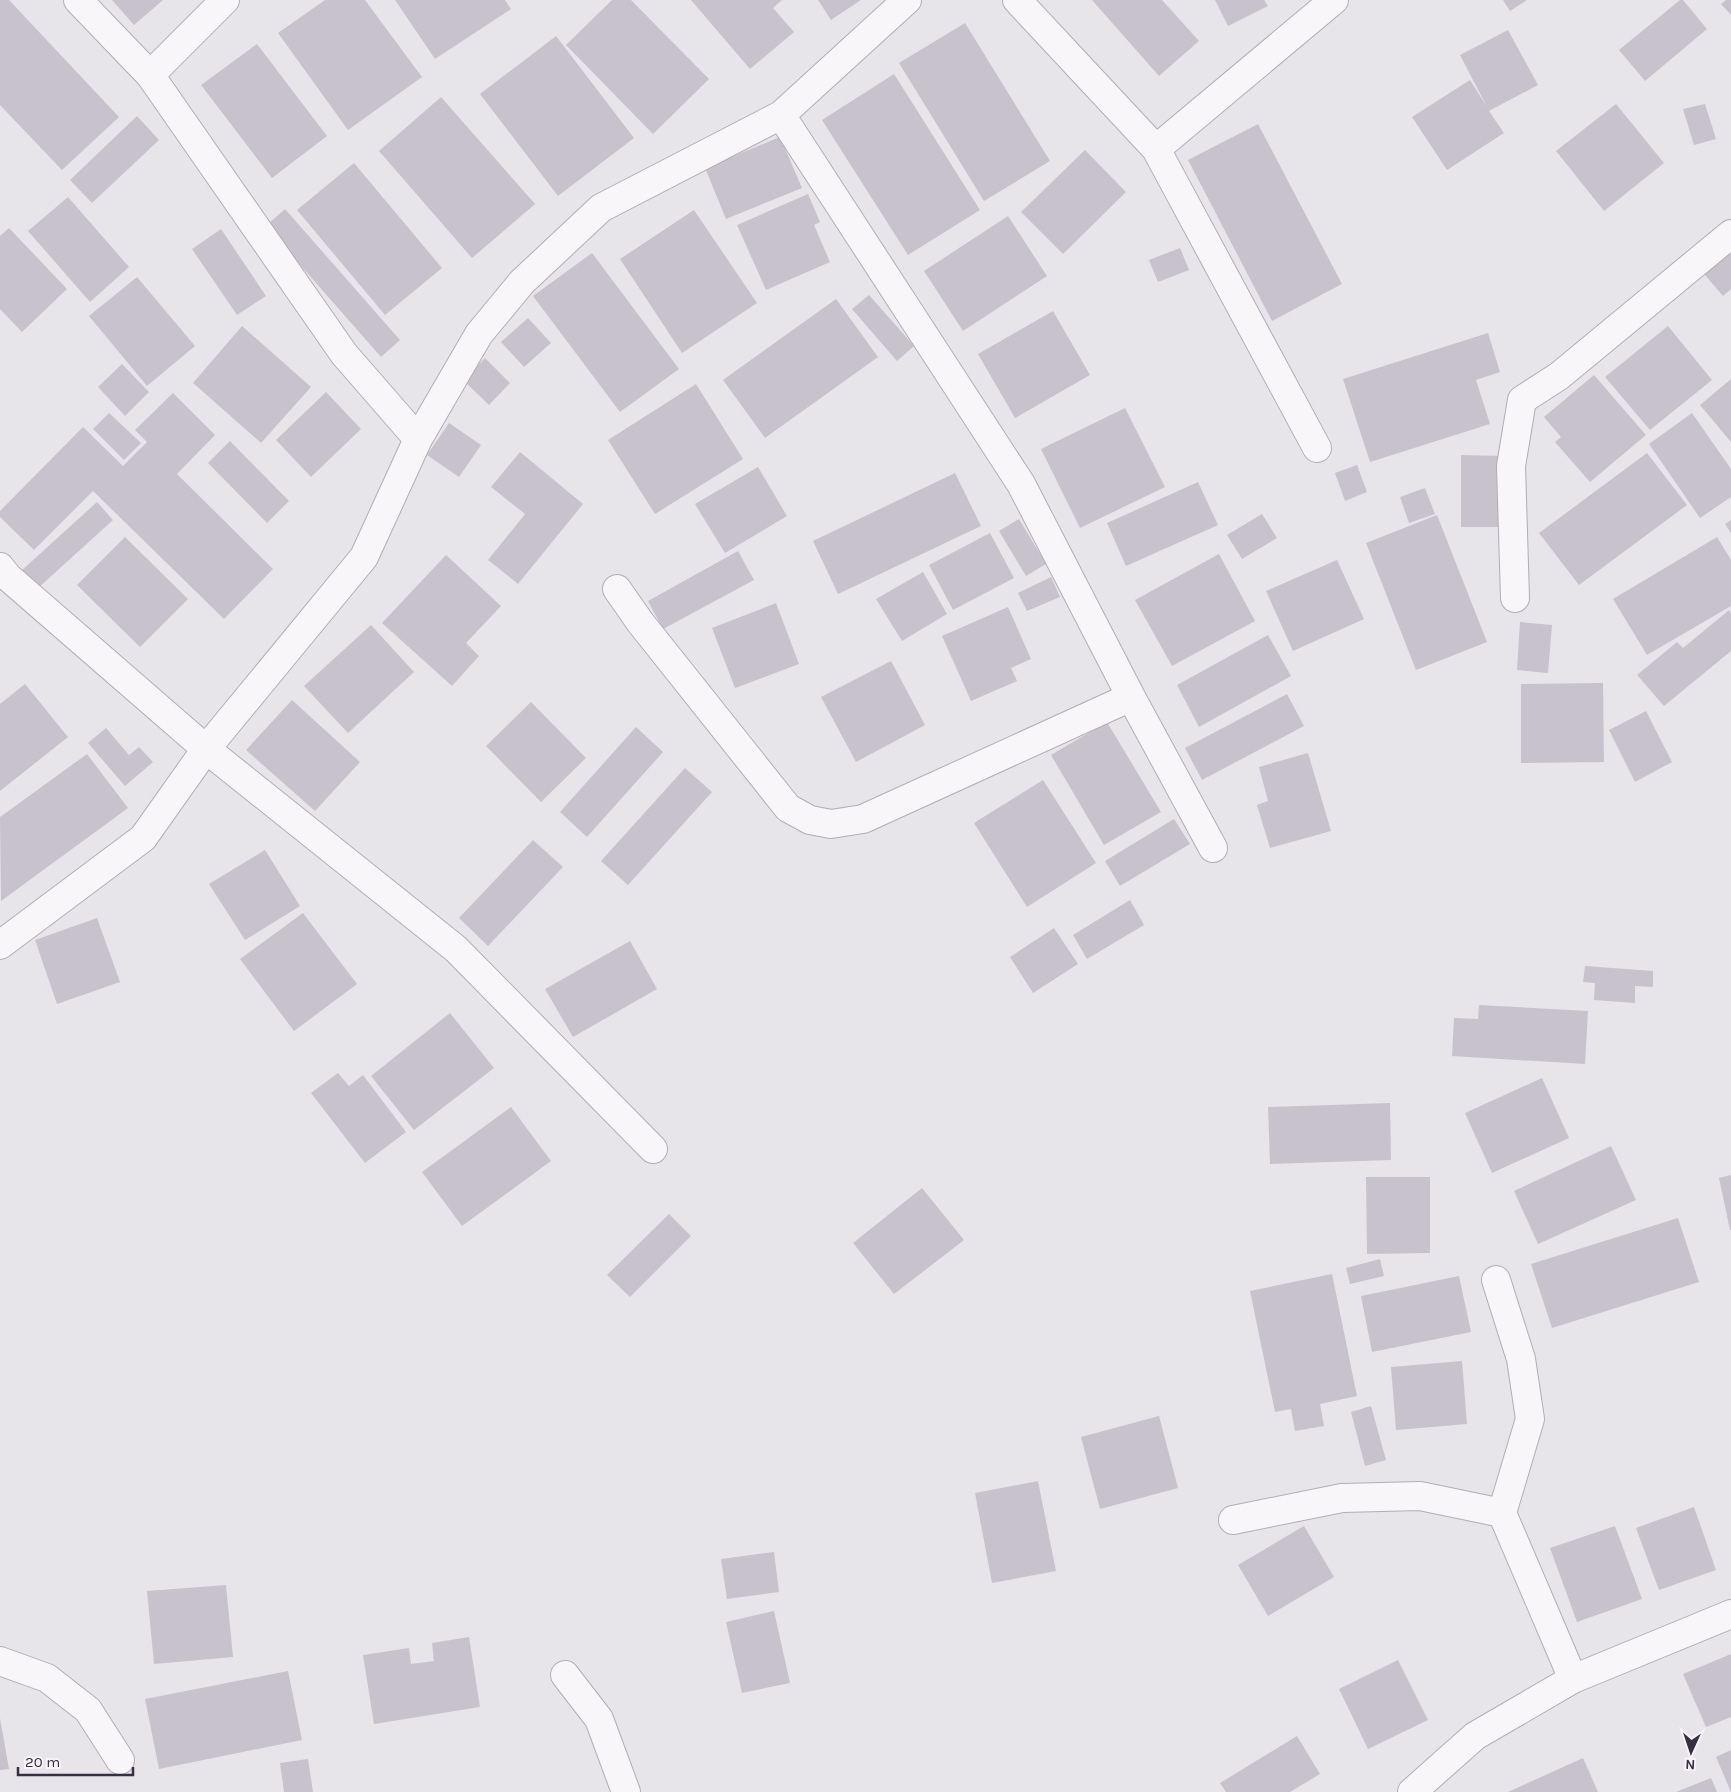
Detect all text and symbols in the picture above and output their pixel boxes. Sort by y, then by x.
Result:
north arrow [1666,1727,1716,1777]
scale bar [18,1744,132,1776]
text: 20 m [25,1753,60,1771]
text: N [1685,1756,1696,1773]

